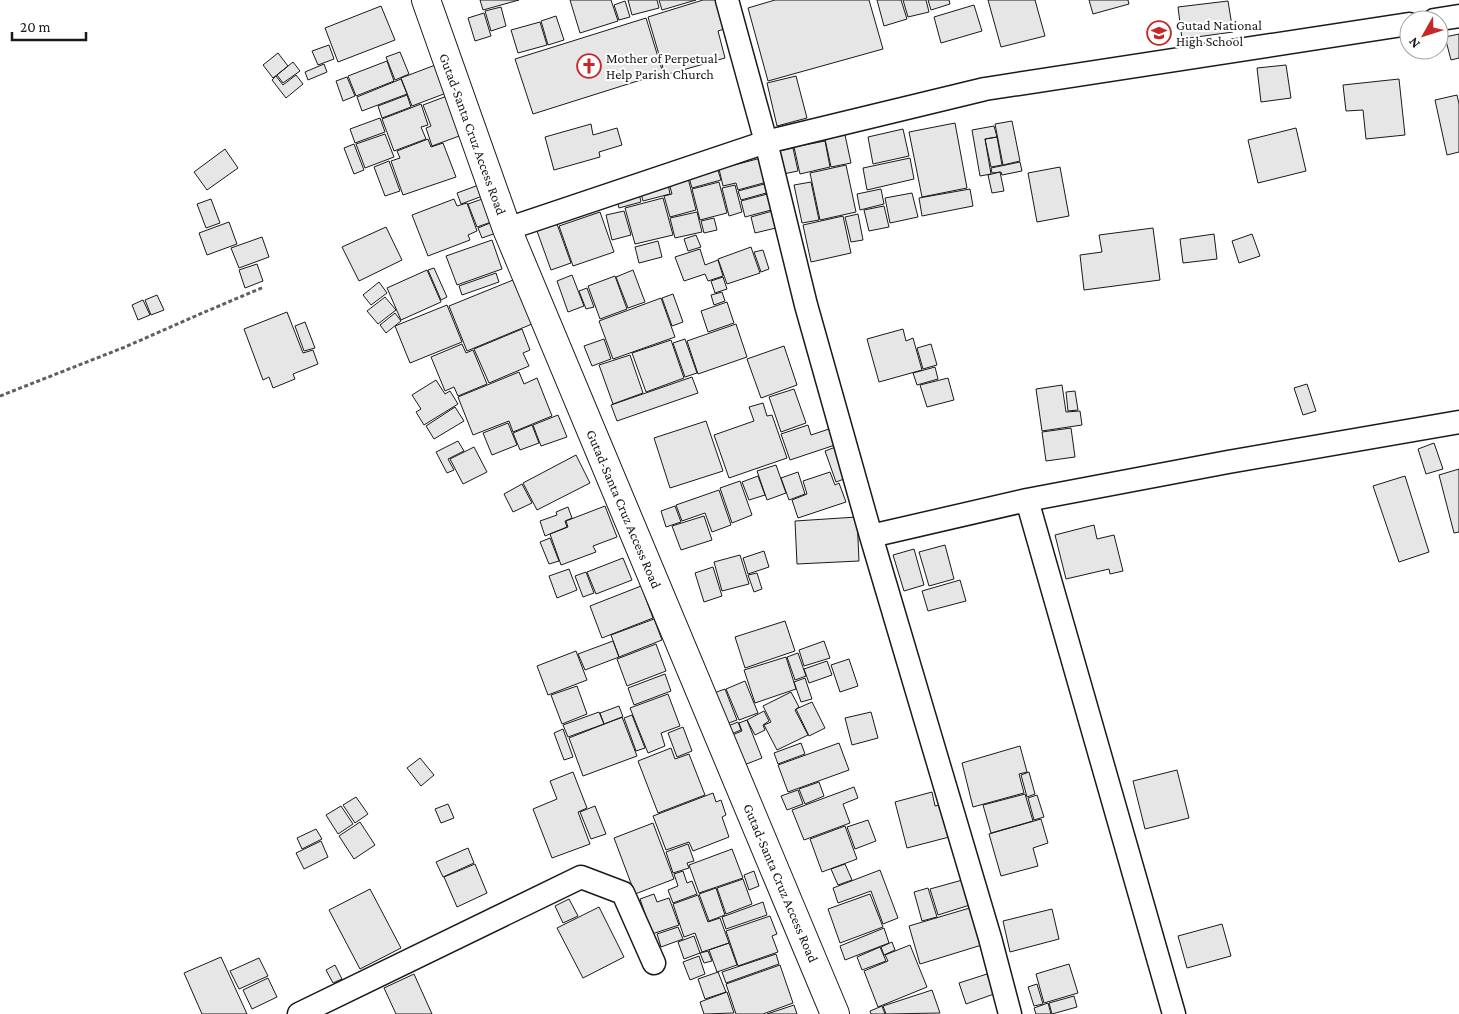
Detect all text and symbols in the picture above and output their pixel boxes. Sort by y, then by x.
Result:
scale bar [12,10,86,42]
north arrow [1399,10,1449,60]
place label: Gutad National High School [1176,17,1262,49]
text: 20 m [20,19,51,35]
school or university icon: Gutad National High School [1146,20,1172,46]
text: N [1404,34,1423,52]
place label: Mother of Perpetual Help Parish Church [606,50,718,82]
street label: Gutad-Santa Cruz Access Road [436,51,510,218]
church icon: Mother of Perpetual Help Parish Church [576,53,602,79]
street label: Gutad-Santa Cruz Access Road [583,427,665,591]
street label: Gutad-Santa Cruz Access Road [740,801,822,965]

